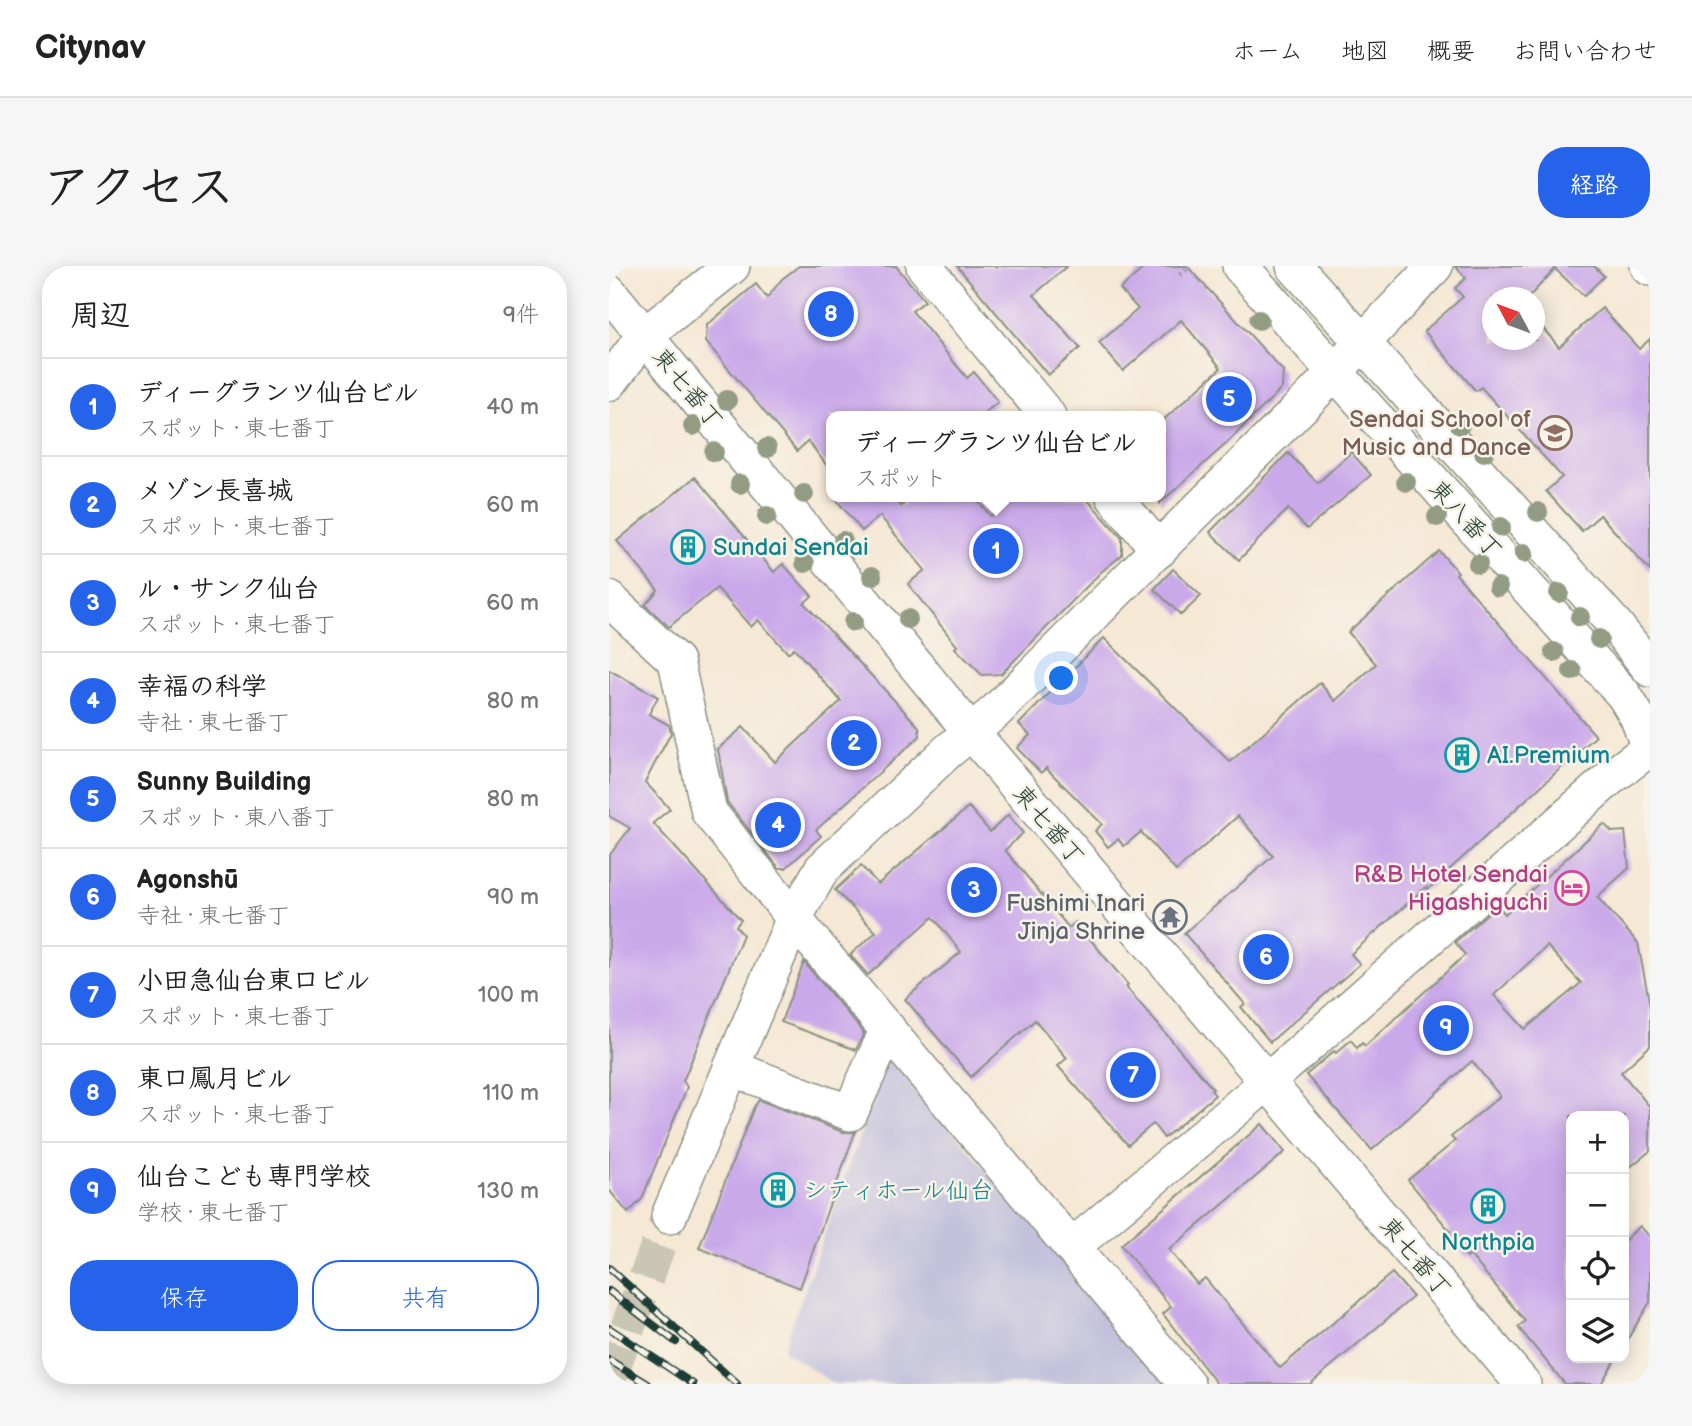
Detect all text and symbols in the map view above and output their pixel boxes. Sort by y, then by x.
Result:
text: Citynav [35,28,146,68]
text: ホーム [1232,37,1303,66]
text: 地図 [1341,37,1389,66]
text: 概要 [1427,37,1475,66]
text: お問い合わせ [1513,37,1657,66]
button: 経路 [1538,147,1650,218]
text: アクセス [42,159,235,218]
north arrow [1482,287,1545,350]
pin: 8 [808,288,854,340]
text: 周辺 [70,298,130,334]
text: 9件 [503,301,539,329]
street label: 東七番丁 [646,342,729,435]
pin: 5 [1206,373,1252,425]
text: ディーグランツ仙台ビル [137,378,419,409]
text: 1 [88,393,98,421]
text: 40 m [486,393,539,421]
place label: Sendai School of Music and Dance [1342,405,1532,462]
popup [826,411,1166,502]
school or university icon: Sendai School of Music and Dance [1536,414,1574,452]
text: スポット · 東七番丁 [137,415,336,443]
text: ディーグランツ仙台ビル [855,428,1137,459]
text: スポット [855,465,947,493]
street label: 東八番丁 [1423,474,1509,565]
text: メゾン長喜城 [137,476,293,507]
text: 2 [86,491,100,519]
text: 60 m [486,491,539,519]
text: スポット · 東七番丁 [137,513,336,541]
pin: 1 [973,525,1019,577]
building icon: Sundai Sendai [669,528,707,566]
place label: Sundai Sendai [713,533,869,562]
text: ル・サンク仙台 [137,574,319,605]
text: 3 [86,589,100,617]
text: 60 m [486,589,539,617]
text: スポット · 東七番丁 [137,611,336,639]
your location [1044,661,1078,695]
text: 幸福の科学 [137,672,267,703]
text: 4 [86,687,100,715]
text: 80 m [487,687,539,715]
text: 寺社 · 東七番丁 [137,709,290,737]
pin: 2 [831,717,877,769]
building icon: AI.Premium [1443,736,1481,774]
place label: AI.Premium [1487,741,1610,770]
text: Sunny Building [137,767,311,798]
street label: 東七番丁 [1007,779,1091,871]
text: 5 [86,785,100,813]
text: 80 m [487,785,539,813]
pin: 4 [755,799,801,851]
text: スポット · 東八番丁 [137,804,336,832]
place label: R&B Hotel Sendai Higashiguchi [1354,860,1548,917]
pin: 3 [951,864,997,916]
text: Agonshū [137,865,239,896]
hotel icon: R&B Hotel Sendai Higashiguchi [1553,869,1591,907]
text: 6 [86,883,100,911]
text: 90 m [487,883,539,911]
place label: Fushimi Inari Jinja Shrine [1006,889,1145,946]
temple icon: Fushimi Inari Jinja Shrine [1151,898,1189,936]
text: 寺社 · 東七番丁 [137,902,290,930]
pin: 6 [1243,931,1289,983]
text: 小田急仙台東口ビル [137,966,370,997]
text: 7 [87,981,99,1009]
text: 100 m [478,981,539,1009]
pin: 9 [1423,1002,1469,1054]
text: スポット · 東七番丁 [137,1003,336,1031]
pin: 7 [1110,1049,1156,1101]
text: 東口鳳月ビル [137,1064,292,1095]
text: 8 [86,1079,100,1107]
text: 110 m [482,1079,539,1107]
text: スポット · 東七番丁 [137,1101,336,1129]
map controls [1566,1111,1629,1363]
button: + [1566,1111,1629,1174]
text: 仙台こども専門学校 [137,1162,371,1193]
building icon: シティホール仙台 [759,1171,797,1209]
button: − [1566,1174,1629,1237]
place label: シティホール仙台 [803,1176,994,1205]
text: 9 [86,1177,100,1205]
text: 130 m [477,1177,539,1205]
building icon: Northpia [1469,1187,1507,1225]
text: 学校 · 東七番丁 [137,1199,290,1227]
street label: 東七番丁 [1374,1211,1458,1303]
place label: Northpia [1441,1228,1535,1257]
button: locate [1566,1237,1629,1300]
button: 保存 [70,1260,298,1331]
button: 共有 [312,1260,539,1331]
button: layers [1566,1300,1629,1363]

